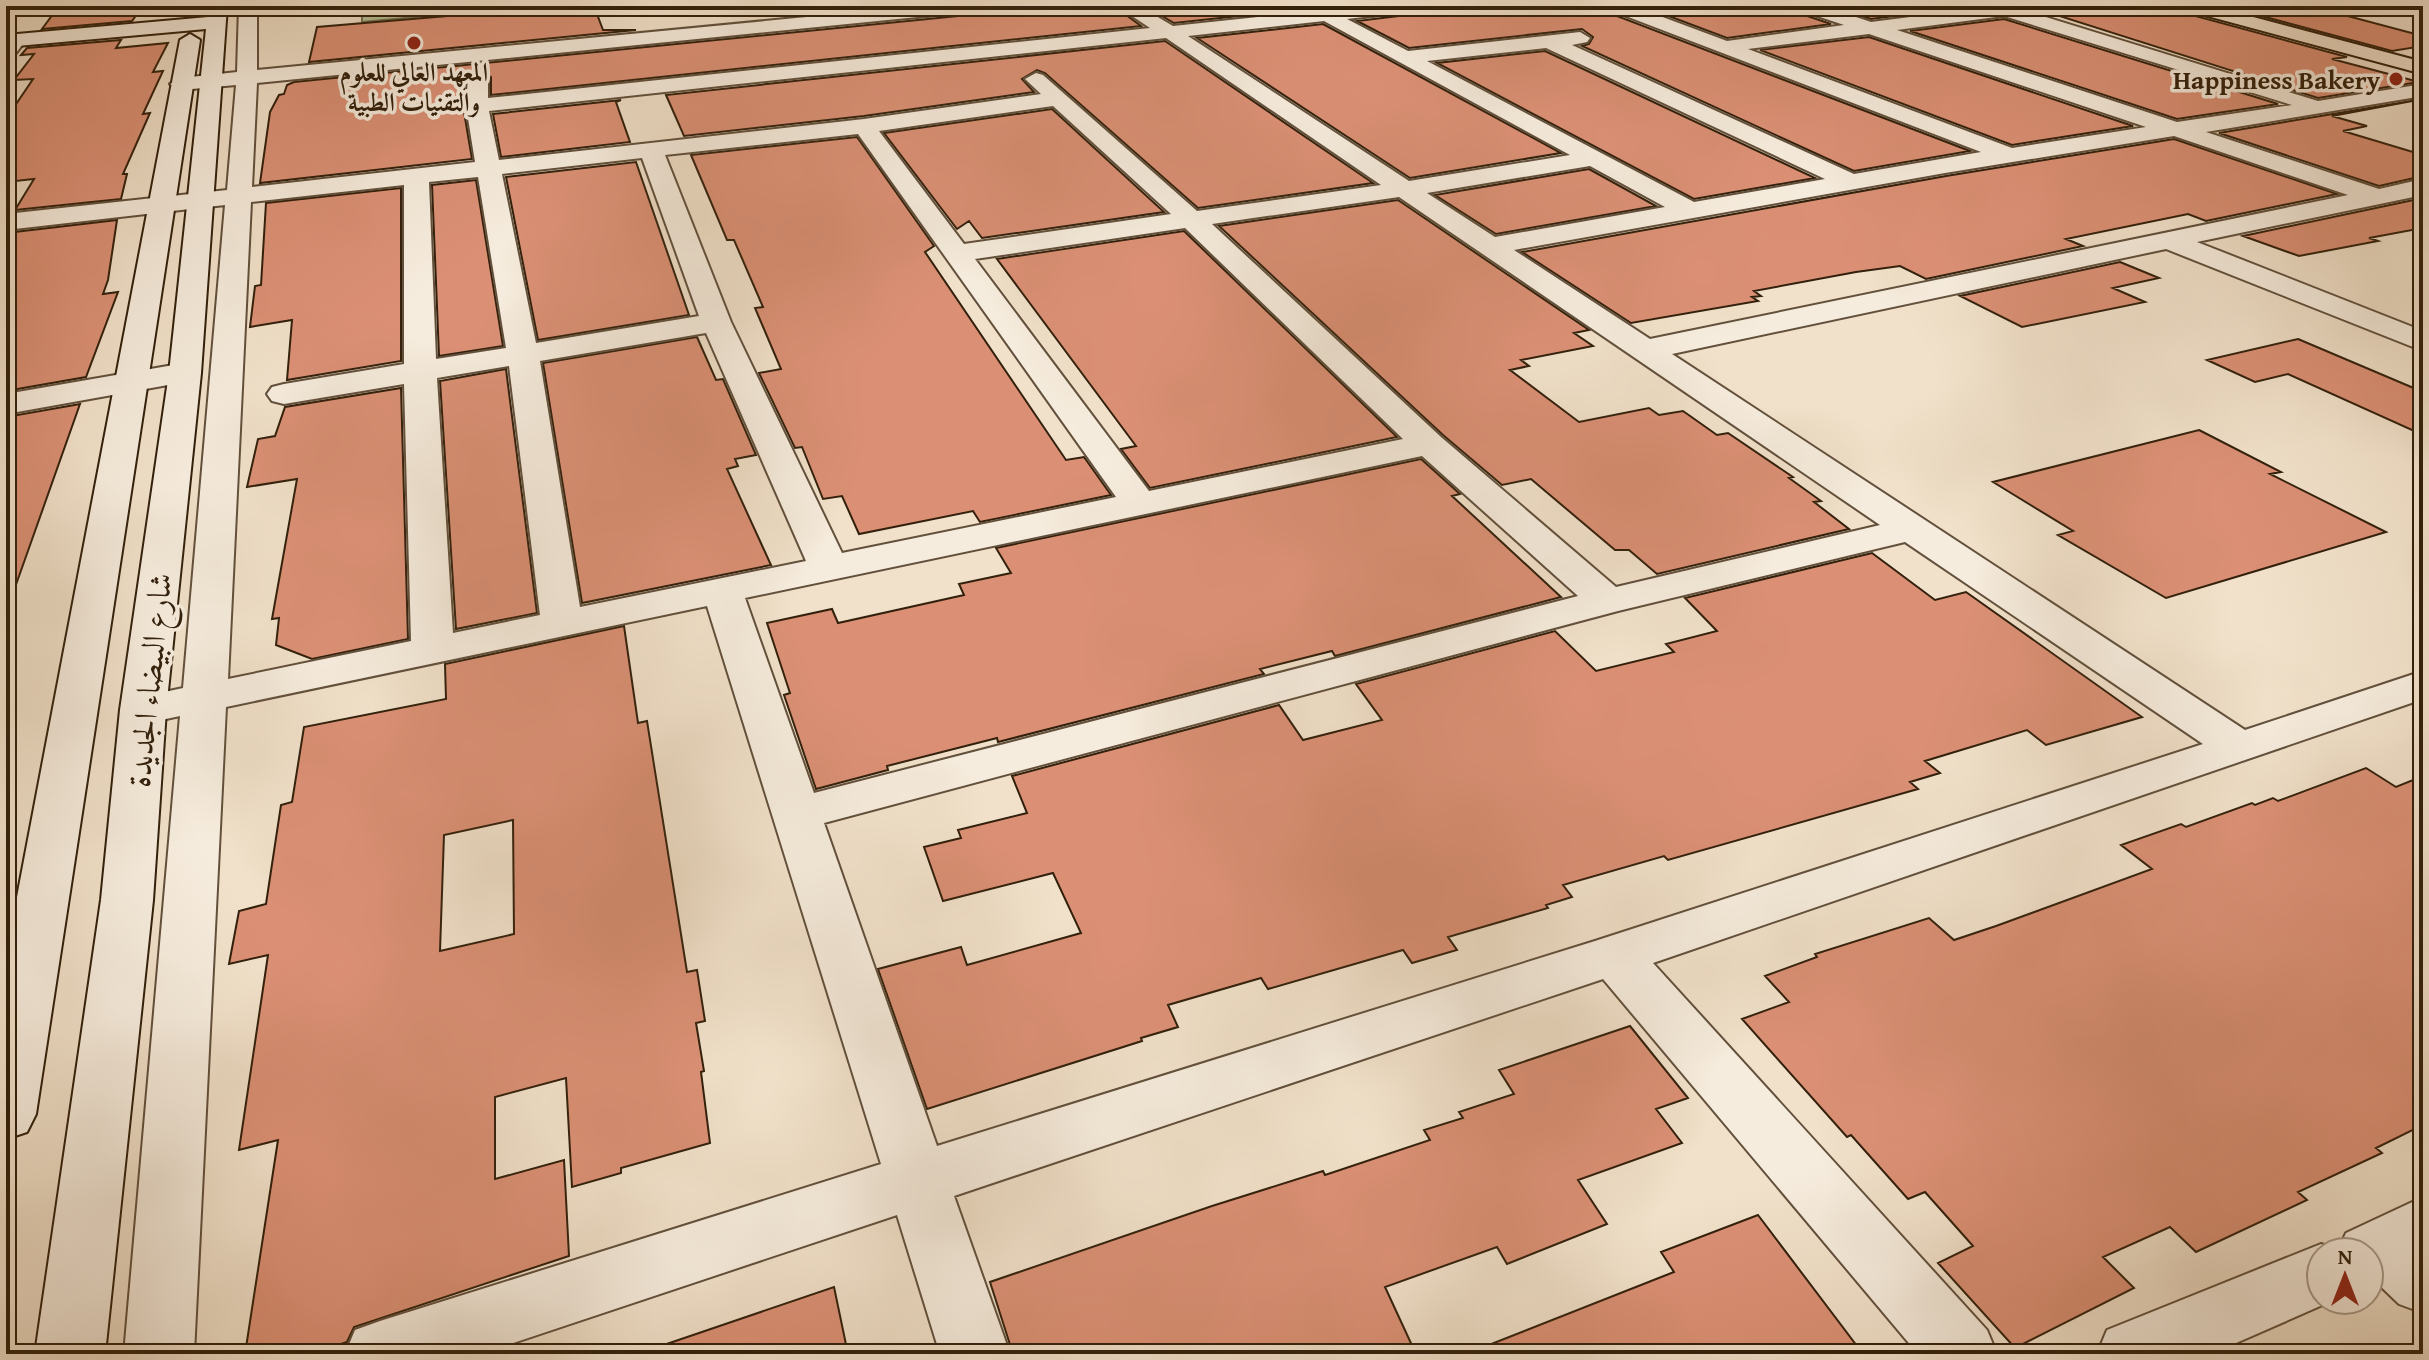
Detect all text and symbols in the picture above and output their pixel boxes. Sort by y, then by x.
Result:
marker: المعهد العالي للعلوم والتقنيات الطبية [405,34,423,52]
place label: المعهد العالي للعلوم والتقنيات الطبية [340,52,488,121]
place label: Happiness Bakery [2173,60,2381,99]
marker: Happiness Bakery [2387,70,2405,88]
street label: شارع البيضاء الجديدة [114,570,188,790]
north arrow [2305,1236,2385,1316]
text: N [2338,1240,2353,1272]

